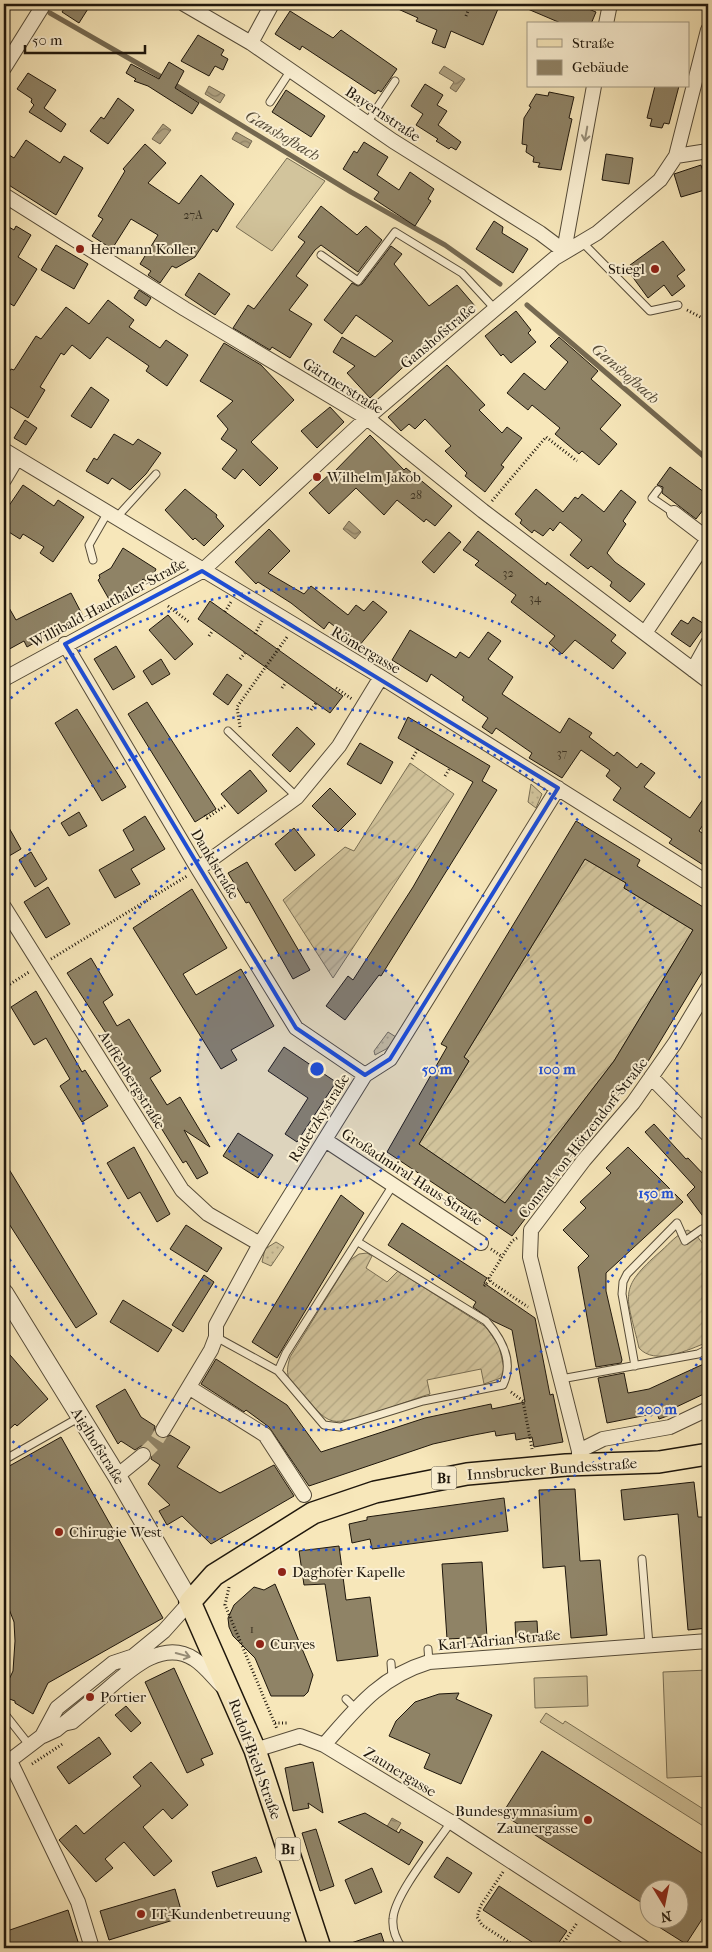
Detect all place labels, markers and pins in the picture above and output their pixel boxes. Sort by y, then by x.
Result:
place label: Hermann Koller [90,240,196,258]
marker: Hermann Koller [74,243,86,255]
place label: Stiegl [608,260,645,278]
marker: Stiegl [649,263,661,275]
place label: Wilhelm Jakob [326,468,421,486]
marker: Wilhelm Jakob [311,471,323,483]
centre of rings [308,1060,326,1078]
place label: Chirugie West [69,1523,163,1541]
marker: Chirugie West [53,1526,65,1538]
place label: Daghofer Kapelle [292,1563,406,1581]
marker: Daghofer Kapelle [276,1566,288,1578]
place label: Curves [270,1635,316,1653]
marker: Curves [254,1638,266,1650]
place label: Portier [100,1688,147,1706]
marker: Portier [84,1691,96,1703]
place label: Bundesgymnasium Zaunergasse [455,1802,579,1837]
marker: Bundesgymnasium Zaunergasse [582,1814,594,1826]
place label: IT-Kundenbetreuung [151,1905,292,1923]
marker: IT-Kundenbetreuung [135,1908,147,1920]

